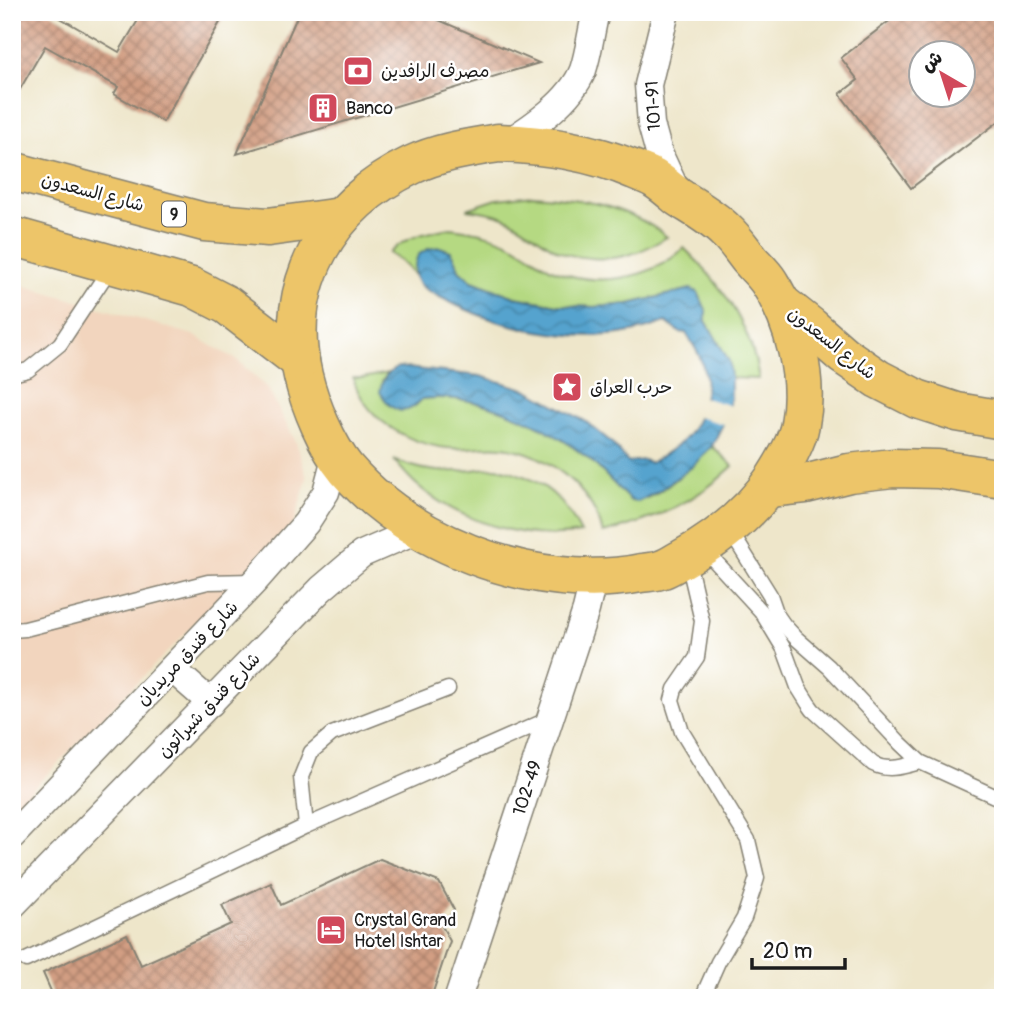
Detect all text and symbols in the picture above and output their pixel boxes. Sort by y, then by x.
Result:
north arrow [906,38,976,108]
text: ش [916,46,948,77]
bank icon: مصرف الرافدين [341,54,375,88]
place label: مصرف الرافدين [381,60,490,83]
street label: 101-91 [641,80,666,132]
building icon: Banco [306,91,340,125]
place label: Banco [346,97,393,120]
street label: شارع السعدون [39,168,147,217]
road number: 9 [162,202,186,227]
street label: شارع السعدون [783,302,880,385]
place icon: حرب العراق [550,370,584,404]
place label: حرب العراق [590,376,672,399]
street label: شارع فندق مريديان [131,596,243,711]
street label: شارع فندق شيراتون [153,648,266,763]
street label: 102-49 [508,758,547,819]
place label: Crystal Grand Hotel Ishtar [354,909,456,953]
hotel icon: Crystal Grand Hotel Ishtar [314,913,348,947]
scale bar [752,926,845,970]
text: 20 m [763,938,812,965]

